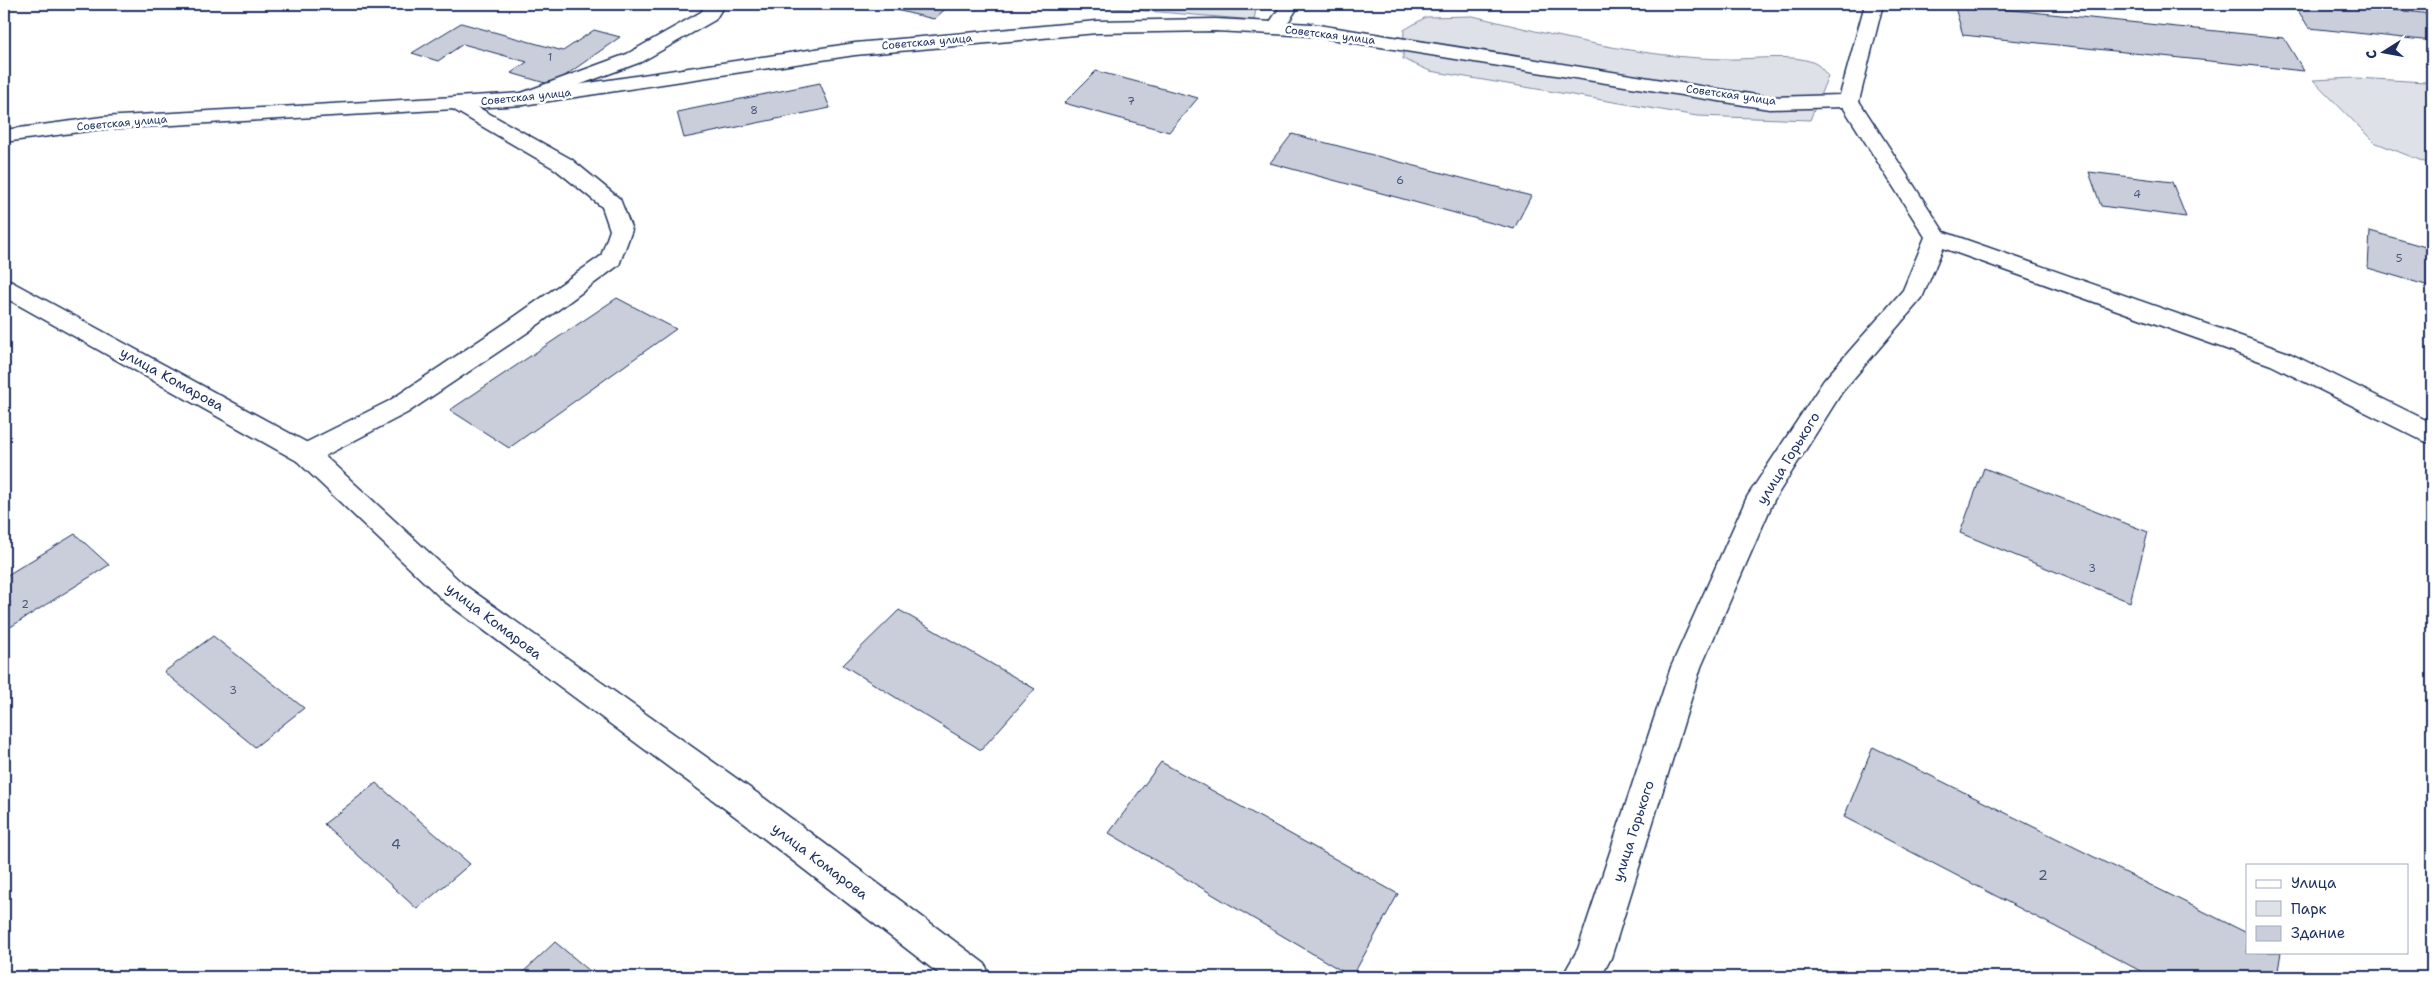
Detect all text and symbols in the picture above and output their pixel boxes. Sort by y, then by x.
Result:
street label: Советская улица [1284,22,1376,48]
north arrow [2358,28,2408,78]
street label: Советская улица [881,31,973,53]
text: С [2362,49,2381,60]
house number: 1 [548,50,552,65]
street label: Советская улица [1685,81,1777,109]
street label: Советская улица [480,85,572,109]
house number: 7 [1127,94,1135,109]
house number: 8 [750,103,758,118]
street label: Советская улица [76,112,168,134]
house number: 6 [1396,173,1404,188]
house number: 4 [2133,187,2141,202]
house number: 5 [2396,251,2403,266]
street label: улица Комарова [117,343,227,415]
street label: улица Горького [1752,408,1824,508]
house number: 3 [2088,561,2096,576]
street label: улица Комарова [442,579,546,663]
house number: 2 [21,597,29,612]
house number: 3 [229,683,237,698]
street label: улица Горького [1608,778,1658,884]
street label: улица Комарова [768,819,872,903]
house number: 4 [391,835,401,853]
legend [2246,864,2408,954]
house number: 2 [2038,866,2048,884]
text: Улица [2291,873,2337,893]
text: Парк [2291,899,2327,919]
text: Здание [2291,923,2345,943]

